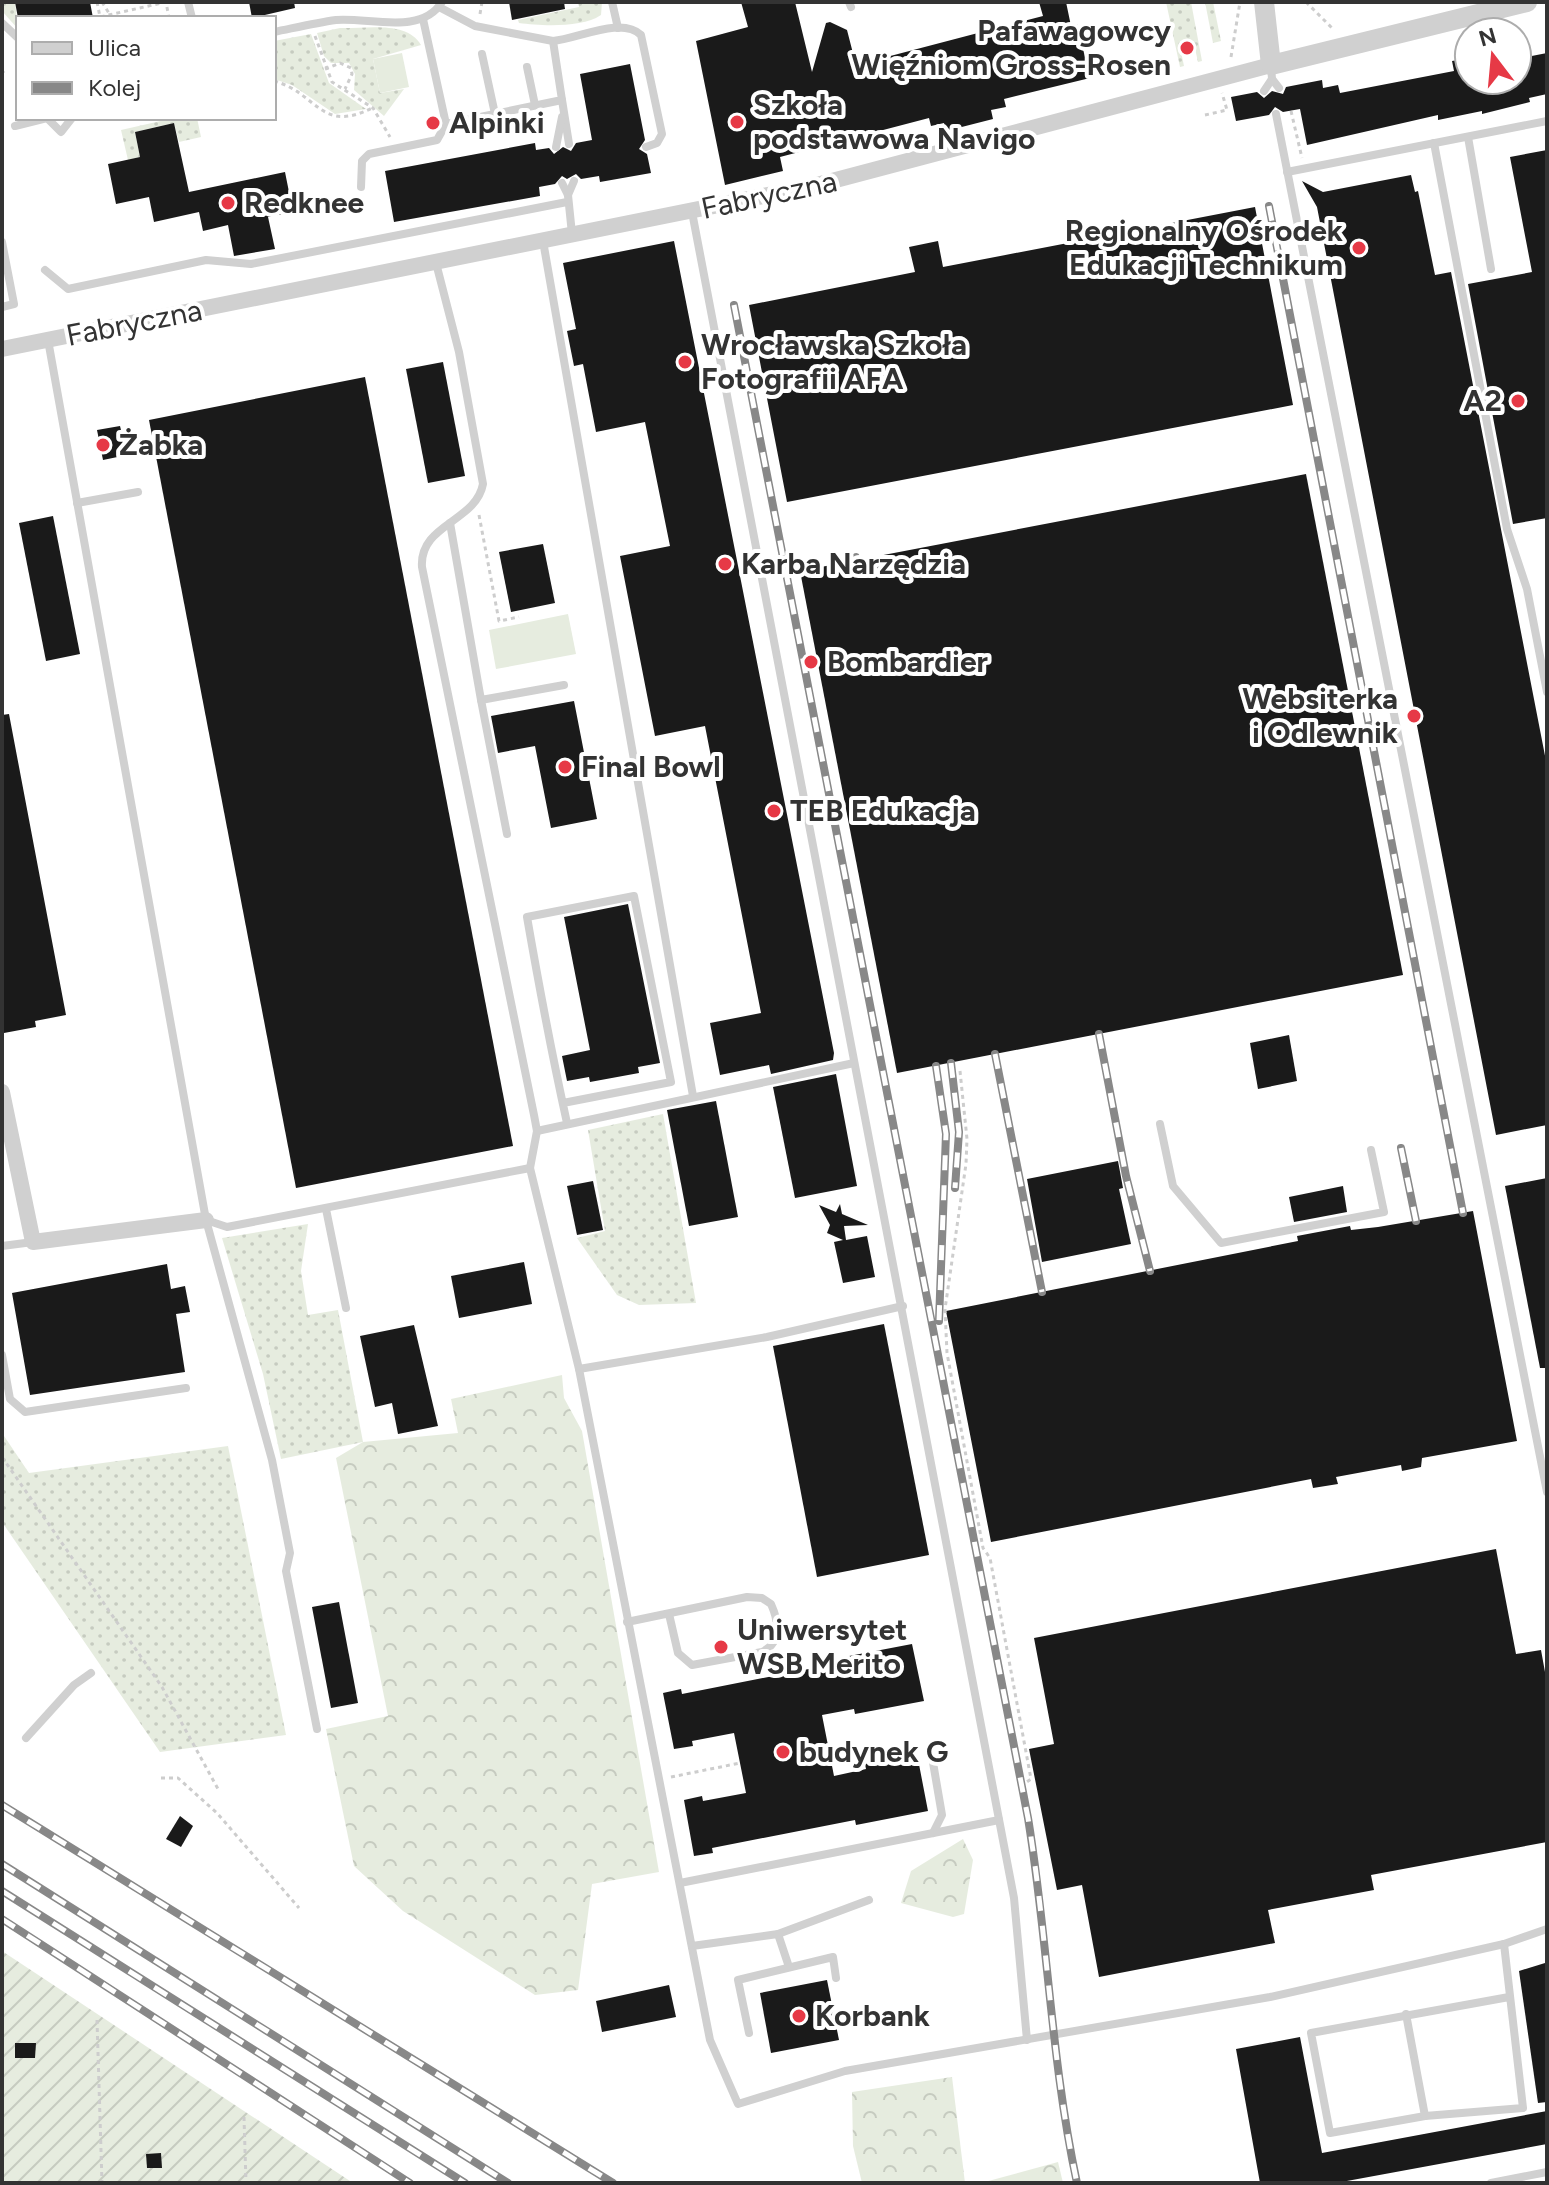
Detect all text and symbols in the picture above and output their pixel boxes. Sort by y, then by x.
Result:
place label: Pafawagowcy Więźniom Gross-Rosen [851,12,1172,83]
legend [16,16,276,120]
north arrow [1453,16,1533,96]
text: N [1476,22,1500,53]
text: Ulica [88,33,141,62]
marker: Pafawagowcy Więźniom Gross-Rosen [1178,39,1196,57]
text: Kolej [88,73,141,102]
place label: Szkoła podstawowa Navigo [753,86,1035,157]
place label: Alpinki [449,104,545,141]
marker: Szkoła podstawowa Navigo [728,113,746,131]
marker: Alpinki [424,114,442,132]
street label: Fabryczna [698,162,840,227]
place label: Redknee [244,184,365,221]
marker: Redknee [219,194,237,212]
place label: Regionalny Ośrodek Edukacji Technikum [1065,212,1343,283]
marker: Regionalny Ośrodek Edukacji Technikum [1350,239,1368,257]
street label: Fabryczna [63,291,205,354]
place label: Wrocławska Szkoła Fotografii AFA [701,326,967,397]
marker: Wrocławska Szkoła Fotografii AFA [676,353,694,371]
place label: A2 [1463,382,1502,419]
marker: A2 [1509,392,1527,410]
place label: Żabka [119,426,203,463]
marker: Żabka [94,436,112,454]
place label: Karba Narzędzia [741,545,966,582]
marker: Karba Narzędzia [716,555,734,573]
place label: Bombardier [827,643,988,680]
marker: Bombardier [802,653,820,671]
place label: Websiterka i Odlewnik [1242,680,1398,751]
marker: Websiterka i Odlewnik [1405,707,1423,725]
place label: Final Bowl [581,748,721,785]
marker: Final Bowl [556,758,574,776]
place label: TEB Edukacja [790,792,976,829]
marker: TEB Edukacja [765,802,783,820]
place label: Uniwersytet WSB Merito [737,1611,907,1682]
marker: Uniwersytet WSB Merito [712,1638,730,1656]
place label: budynek G [799,1733,948,1770]
marker: budynek G [774,1743,792,1761]
place label: Korbank [815,1997,930,2034]
marker: Korbank [790,2007,808,2025]

